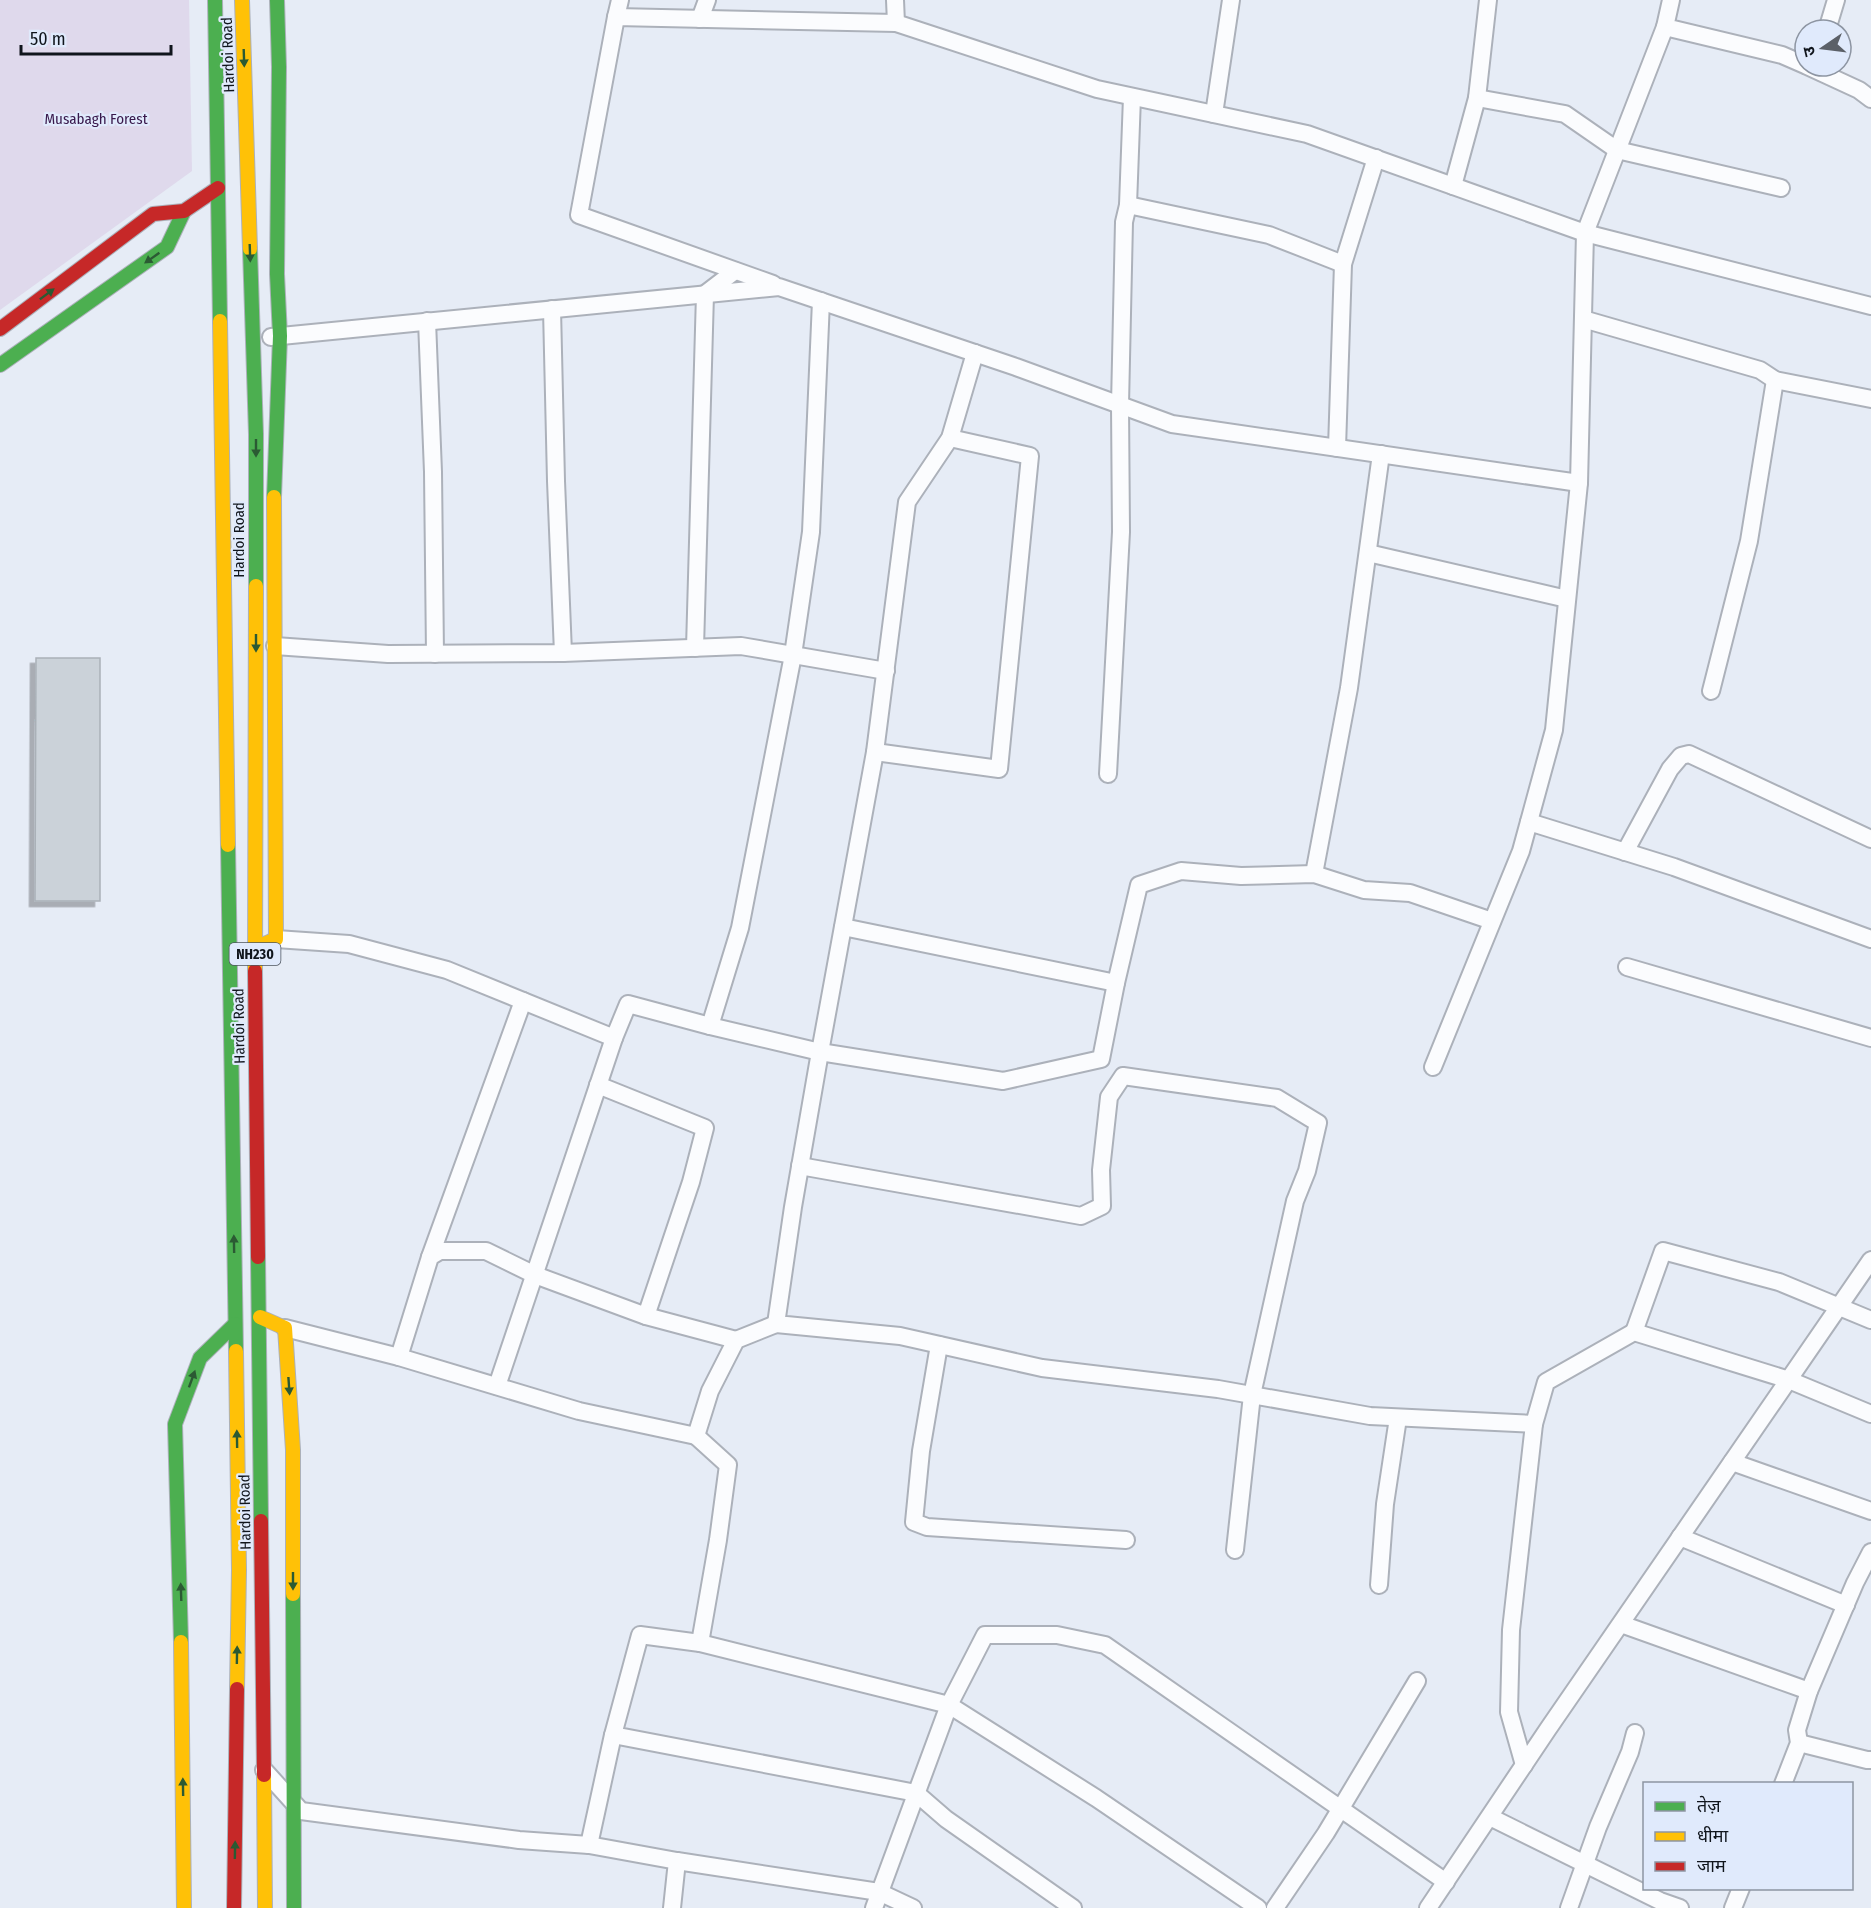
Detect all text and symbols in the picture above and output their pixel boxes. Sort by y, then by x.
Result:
street label: Hardoi Road [218,17,238,93]
scale bar [21,18,171,56]
north arrow [1793,18,1853,78]
text: 50 m [30,28,66,50]
text: उ [1798,44,1819,58]
one-way arrow [239,49,249,68]
park label: Musabagh Forest [44,110,148,128]
one-way arrow [246,244,255,263]
one-way arrow [145,252,161,264]
one-way arrow [38,288,54,300]
one-way arrow [251,439,261,458]
street label: Hardoi Road [230,502,248,578]
one-way arrow [251,634,261,653]
road number: NH230 [230,943,280,965]
street label: Hardoi Road [229,988,249,1064]
one-way arrow [229,1234,239,1253]
one-way arrow [187,1369,197,1387]
one-way arrow [284,1377,293,1396]
one-way arrow [232,1429,242,1448]
street label: Hardoi Road [235,1474,255,1550]
one-way arrow [288,1572,298,1591]
one-way arrow [176,1582,185,1601]
one-way arrow [233,1645,242,1664]
one-way arrow [178,1777,188,1796]
legend [1643,1782,1853,1890]
text: तेज़ [1697,1795,1721,1817]
text: धीमा [1697,1825,1728,1847]
one-way arrow [230,1840,239,1859]
text: जाम [1697,1855,1727,1877]

